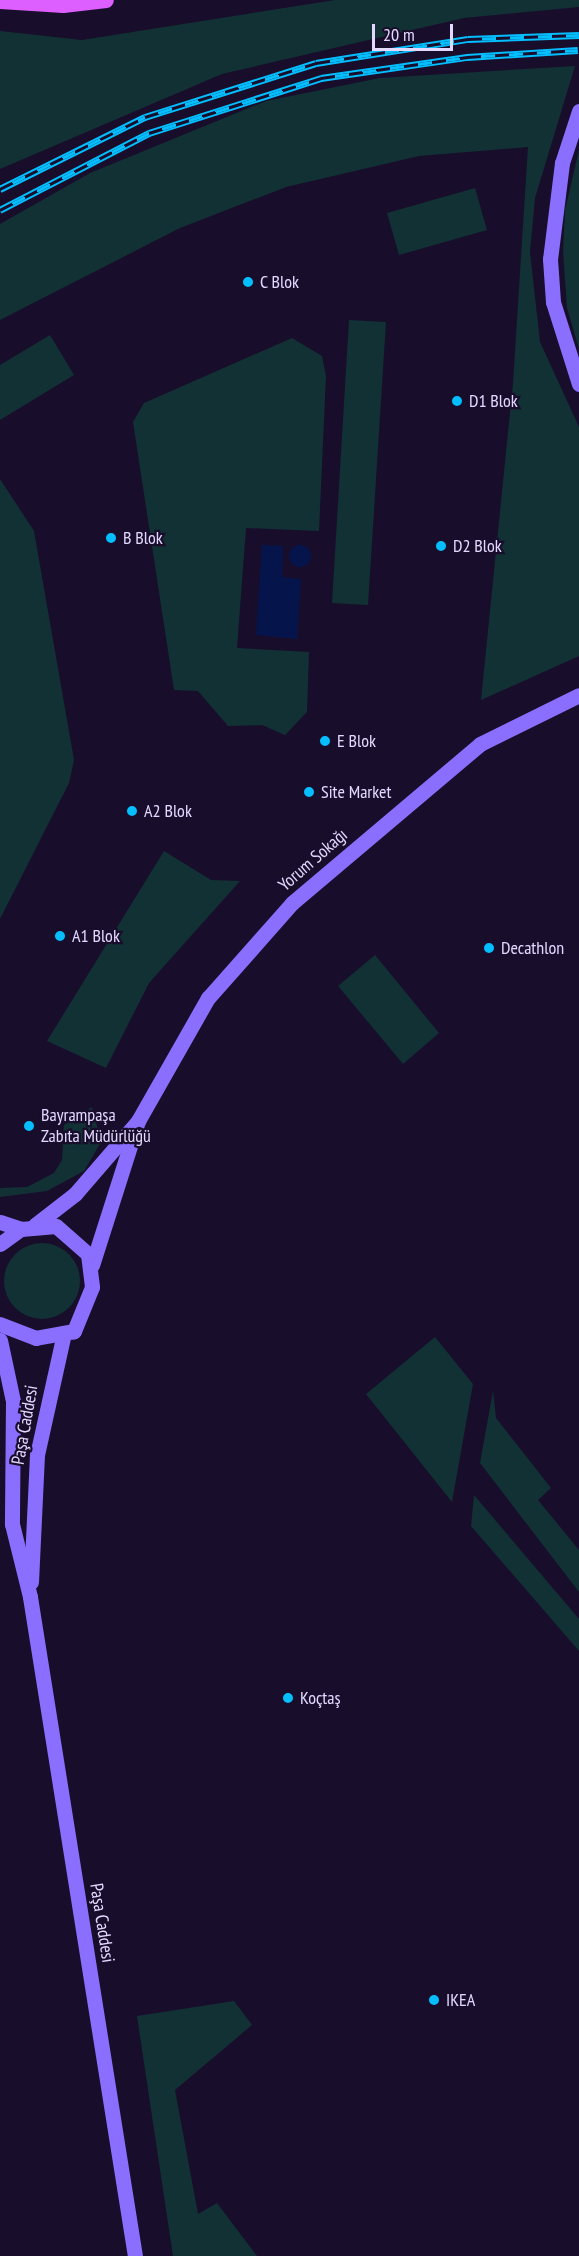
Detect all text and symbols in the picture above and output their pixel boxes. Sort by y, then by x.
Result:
scale bar [375,12,456,50]
text: 20 m [383,23,415,46]
place label: C Blok [260,271,299,293]
marker: C Blok [241,275,255,289]
place label: D1 Blok [469,390,518,412]
marker: D1 Blok [450,394,464,408]
place label: B Blok [123,527,163,549]
marker: B Blok [104,531,118,545]
place label: D2 Blok [453,535,502,557]
marker: D2 Blok [434,539,448,553]
place label: E Blok [337,730,376,752]
marker: E Blok [318,734,332,748]
place label: Site Market [321,781,391,803]
marker: Site Market [302,785,316,799]
place label: A2 Blok [144,800,192,822]
marker: A2 Blok [125,804,139,818]
street label: Yorum Sokağı [274,824,352,896]
place label: A1 Blok [72,925,120,947]
marker: A1 Blok [53,929,67,943]
place label: Decathlon [501,937,564,959]
marker: Decathlon [482,941,496,955]
place label: Bayrampaşa Zabıta Müdürlüğü [41,1105,151,1148]
marker: Bayrampaşa Zabıta Müdürlüğü [22,1119,36,1133]
street label: Paşa Caddesi [7,1384,43,1466]
place label: Koçtaş [300,1687,341,1709]
marker: Koçtaş [281,1691,295,1705]
street label: Paşa Caddesi [85,1882,119,1964]
place label: IKEA [446,1989,475,2011]
marker: IKEA [427,1993,441,2007]

